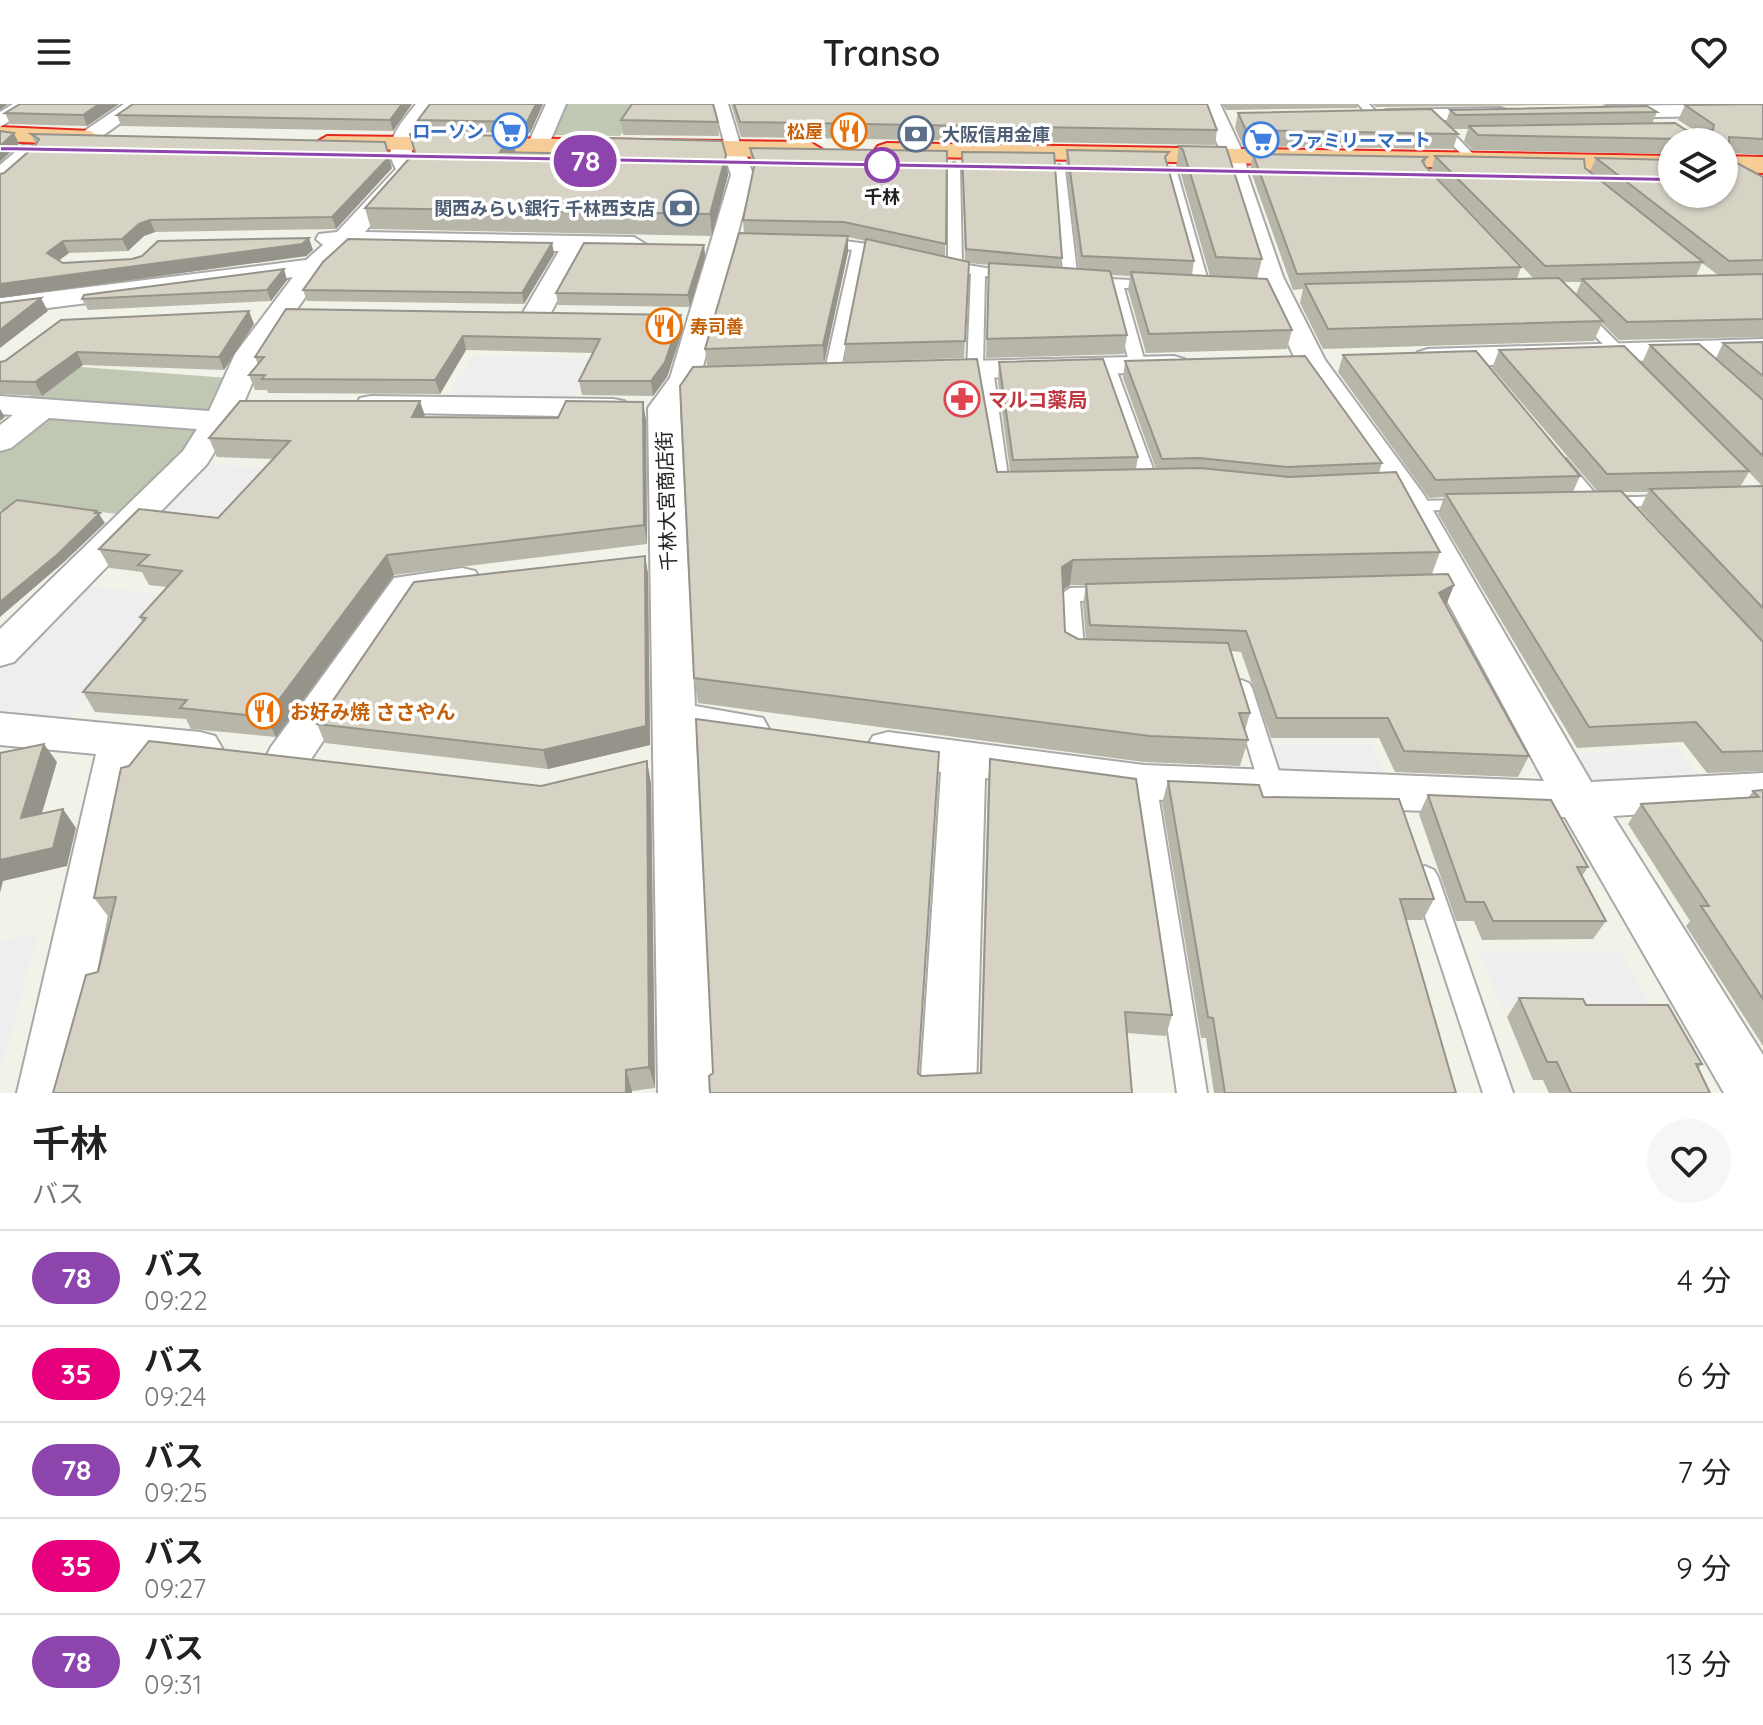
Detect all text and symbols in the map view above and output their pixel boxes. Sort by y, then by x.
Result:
icon: menu [32,30,76,74]
text: Transo [823,30,940,75]
icon: heart [1687,30,1731,74]
supermarket icon: ローソン [491,112,529,150]
restaurant icon: 松屋 [830,112,868,150]
bank icon: 大阪信用金庫 [897,115,935,153]
place label: ローソン [412,120,484,143]
place label: 松屋 [787,120,823,143]
supermarket icon: ファミリーマート [1242,121,1280,159]
place label: 大阪信用金庫 [942,123,1050,146]
map controls [1658,128,1738,208]
button: layers [1658,128,1738,208]
place label: ファミリーマート [1287,129,1431,152]
line badge: 78 [549,135,621,187]
text: 78 [570,143,600,178]
marker: 千林 [865,148,899,182]
place label: 千林 [864,185,900,208]
bank icon: 関西みらい銀行 千林西支店 [662,189,700,227]
place label: 関西みらい銀行 千林西支店 [434,197,655,220]
restaurant icon: 寿司善 [645,307,683,345]
place label: 寿司善 [690,315,744,338]
pharmacy icon: マルコ薬局 [943,380,981,418]
place label: マルコ薬局 [988,387,1088,412]
street label: 千林大宮商店街 [651,431,681,571]
restaurant icon: お好み焼 ささやん [245,692,283,730]
place label: お好み焼 ささやん [290,699,456,724]
text: 千林 [32,1119,108,1167]
button: heart [1647,1119,1731,1203]
text: バス [32,1177,84,1210]
text: バス [144,1245,204,1283]
text: 78 [61,1260,91,1295]
text: 4 分 [1677,1261,1731,1299]
text: 09:22 [144,1284,208,1317]
text: バス [144,1341,204,1379]
text: 35 [60,1356,92,1391]
text: 6 分 [1677,1357,1731,1395]
text: 09:24 [144,1380,207,1413]
text: バス [144,1437,204,1475]
text: 78 [61,1452,91,1487]
text: 7 分 [1677,1453,1731,1491]
text: 09:25 [144,1476,207,1509]
text: バス [144,1533,204,1571]
text: 35 [60,1548,92,1583]
text: 9 分 [1676,1549,1731,1587]
text: 09:27 [144,1572,206,1605]
text: バス [144,1629,204,1667]
text: 78 [61,1644,91,1679]
text: 13 分 [1666,1645,1731,1683]
text: 09:31 [144,1668,202,1701]

